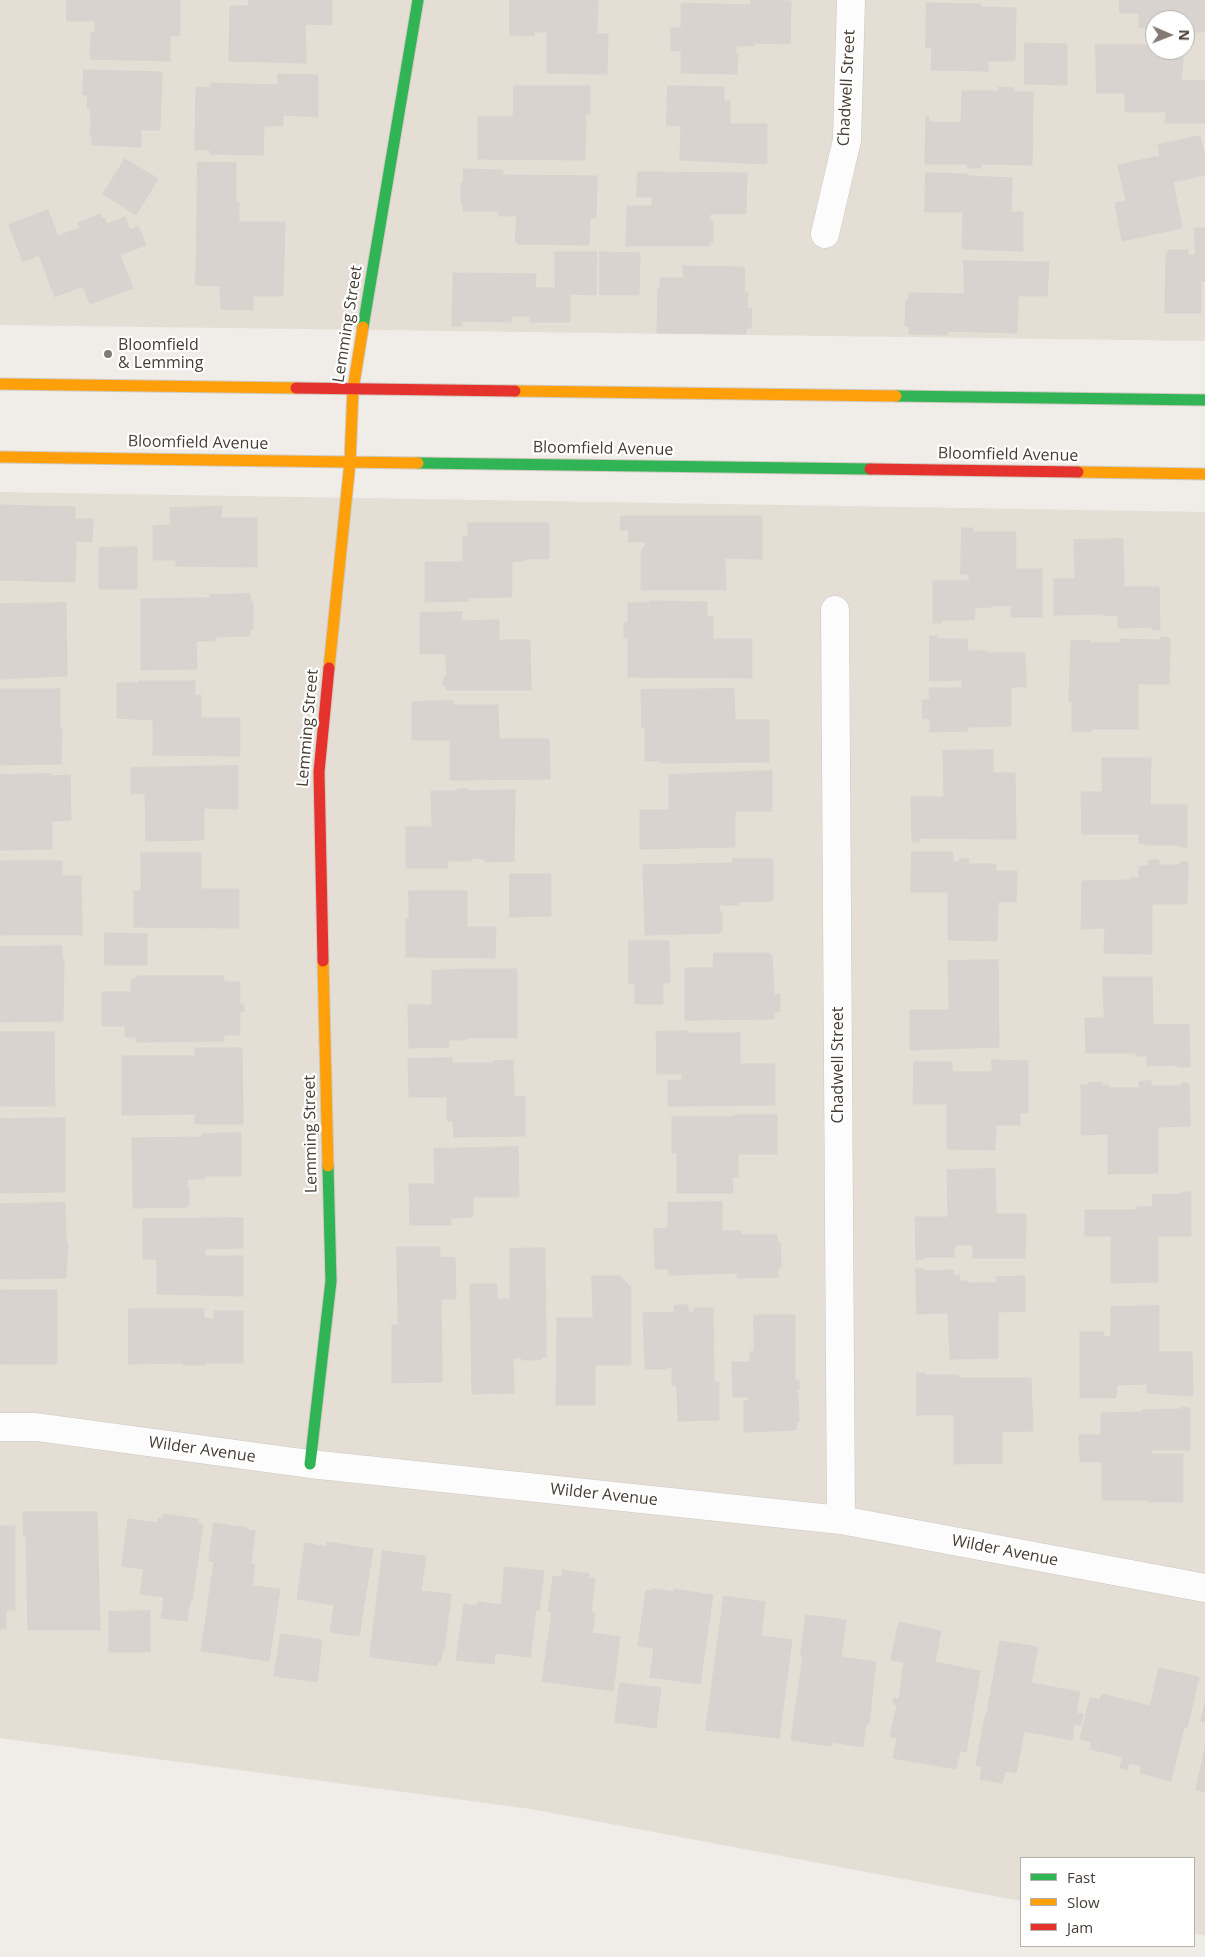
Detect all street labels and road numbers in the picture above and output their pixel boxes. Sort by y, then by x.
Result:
street label: Chadwell Street [834,29,860,147]
street label: Lemming Street [329,264,367,384]
street label: Bloomfield Avenue [128,432,268,454]
street label: Bloomfield Avenue [533,438,673,460]
street label: Bloomfield Avenue [938,444,1078,466]
street label: Lemming Street [293,668,323,788]
street label: Chadwell Street [828,1007,848,1123]
street label: Lemming Street [300,1075,322,1193]
street label: Wilder Avenue [147,1433,257,1467]
street label: Wilder Avenue [549,1480,659,1510]
street label: Wilder Avenue [950,1531,1060,1571]

